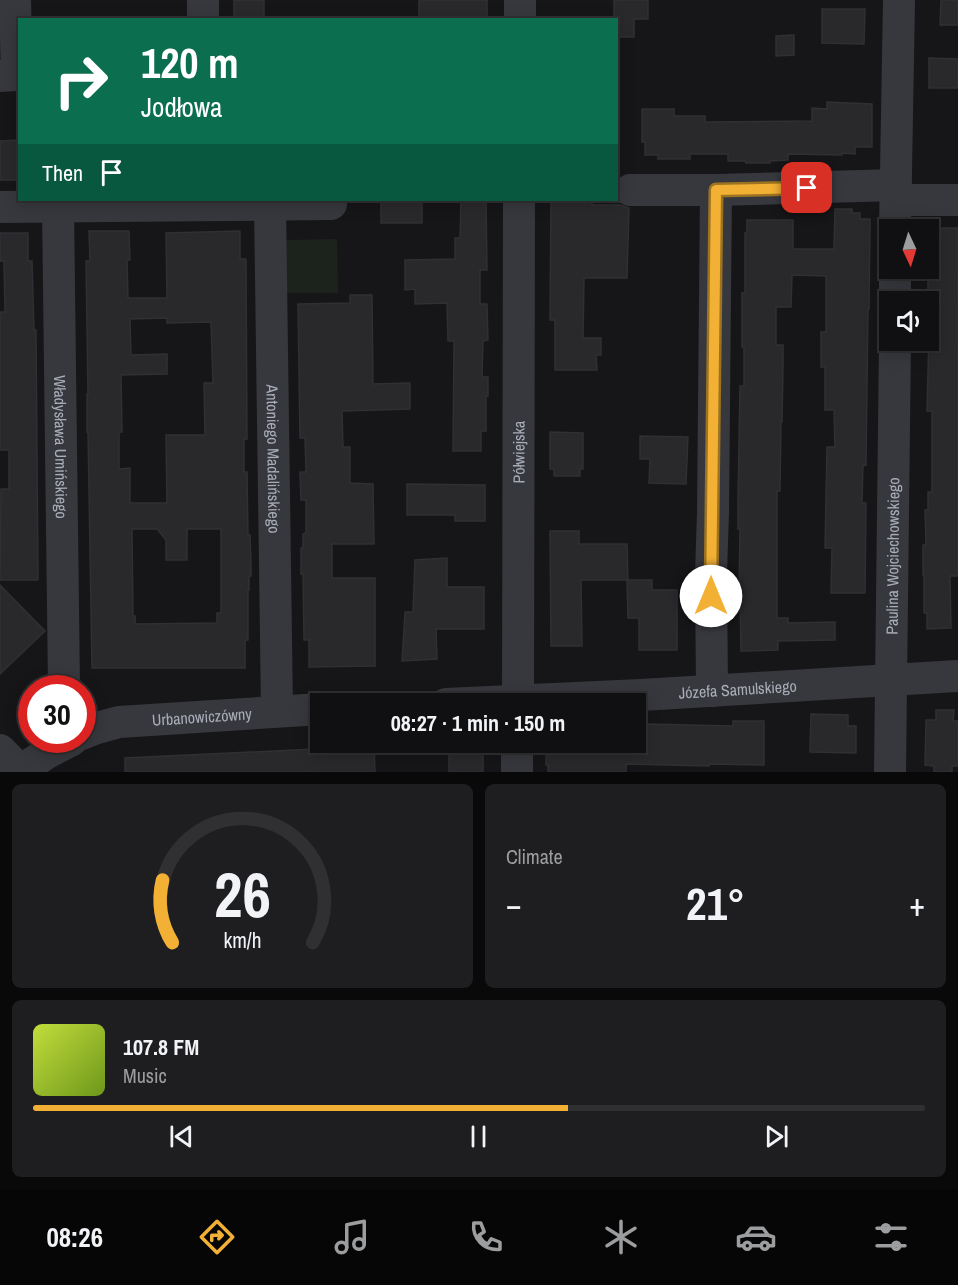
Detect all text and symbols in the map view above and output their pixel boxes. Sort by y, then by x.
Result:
text: 120 m [141,35,239,91]
icon: right [42,42,120,120]
text: Jodłowa [141,89,222,125]
icon: arrive [95,156,128,189]
text: Then [42,158,83,188]
pin [781,162,832,213]
icon: arrive [790,171,823,204]
north arrow [879,219,939,279]
map controls [879,219,939,351]
button: sound [879,291,939,351]
street label: Władysława Umińskiego [49,375,73,519]
street label: Antoniego Madalińskiego [261,383,286,534]
street label: Półwiejska [507,420,530,483]
street label: Paulina Wojciechowskiego [881,477,904,635]
position arrow [679,564,743,628]
speed limit sign: 30 [18,675,96,753]
street label: Józefa Samulskiego [678,675,797,704]
street label: Urbanowiczówny [151,702,253,731]
text: 08:27 · 1 min · 150 m [391,708,565,738]
text: Climate [506,843,563,870]
text: 26 [214,852,271,936]
text: 21° [686,873,745,934]
text: − [506,882,522,926]
text: + [909,882,925,926]
text: km/h [223,926,262,955]
text: 107.8 FM [123,1032,199,1062]
text: Music [123,1062,167,1089]
icon: previous [165,1120,198,1153]
icon: pause [462,1120,495,1153]
icon: next [760,1120,793,1153]
icon: directions [196,1216,238,1258]
icon: music [331,1216,373,1258]
icon: phone [465,1216,507,1258]
icon: climate [600,1216,642,1258]
icon: car [735,1216,777,1258]
icon: filters [870,1216,912,1258]
text: 08:26 [46,1219,103,1255]

